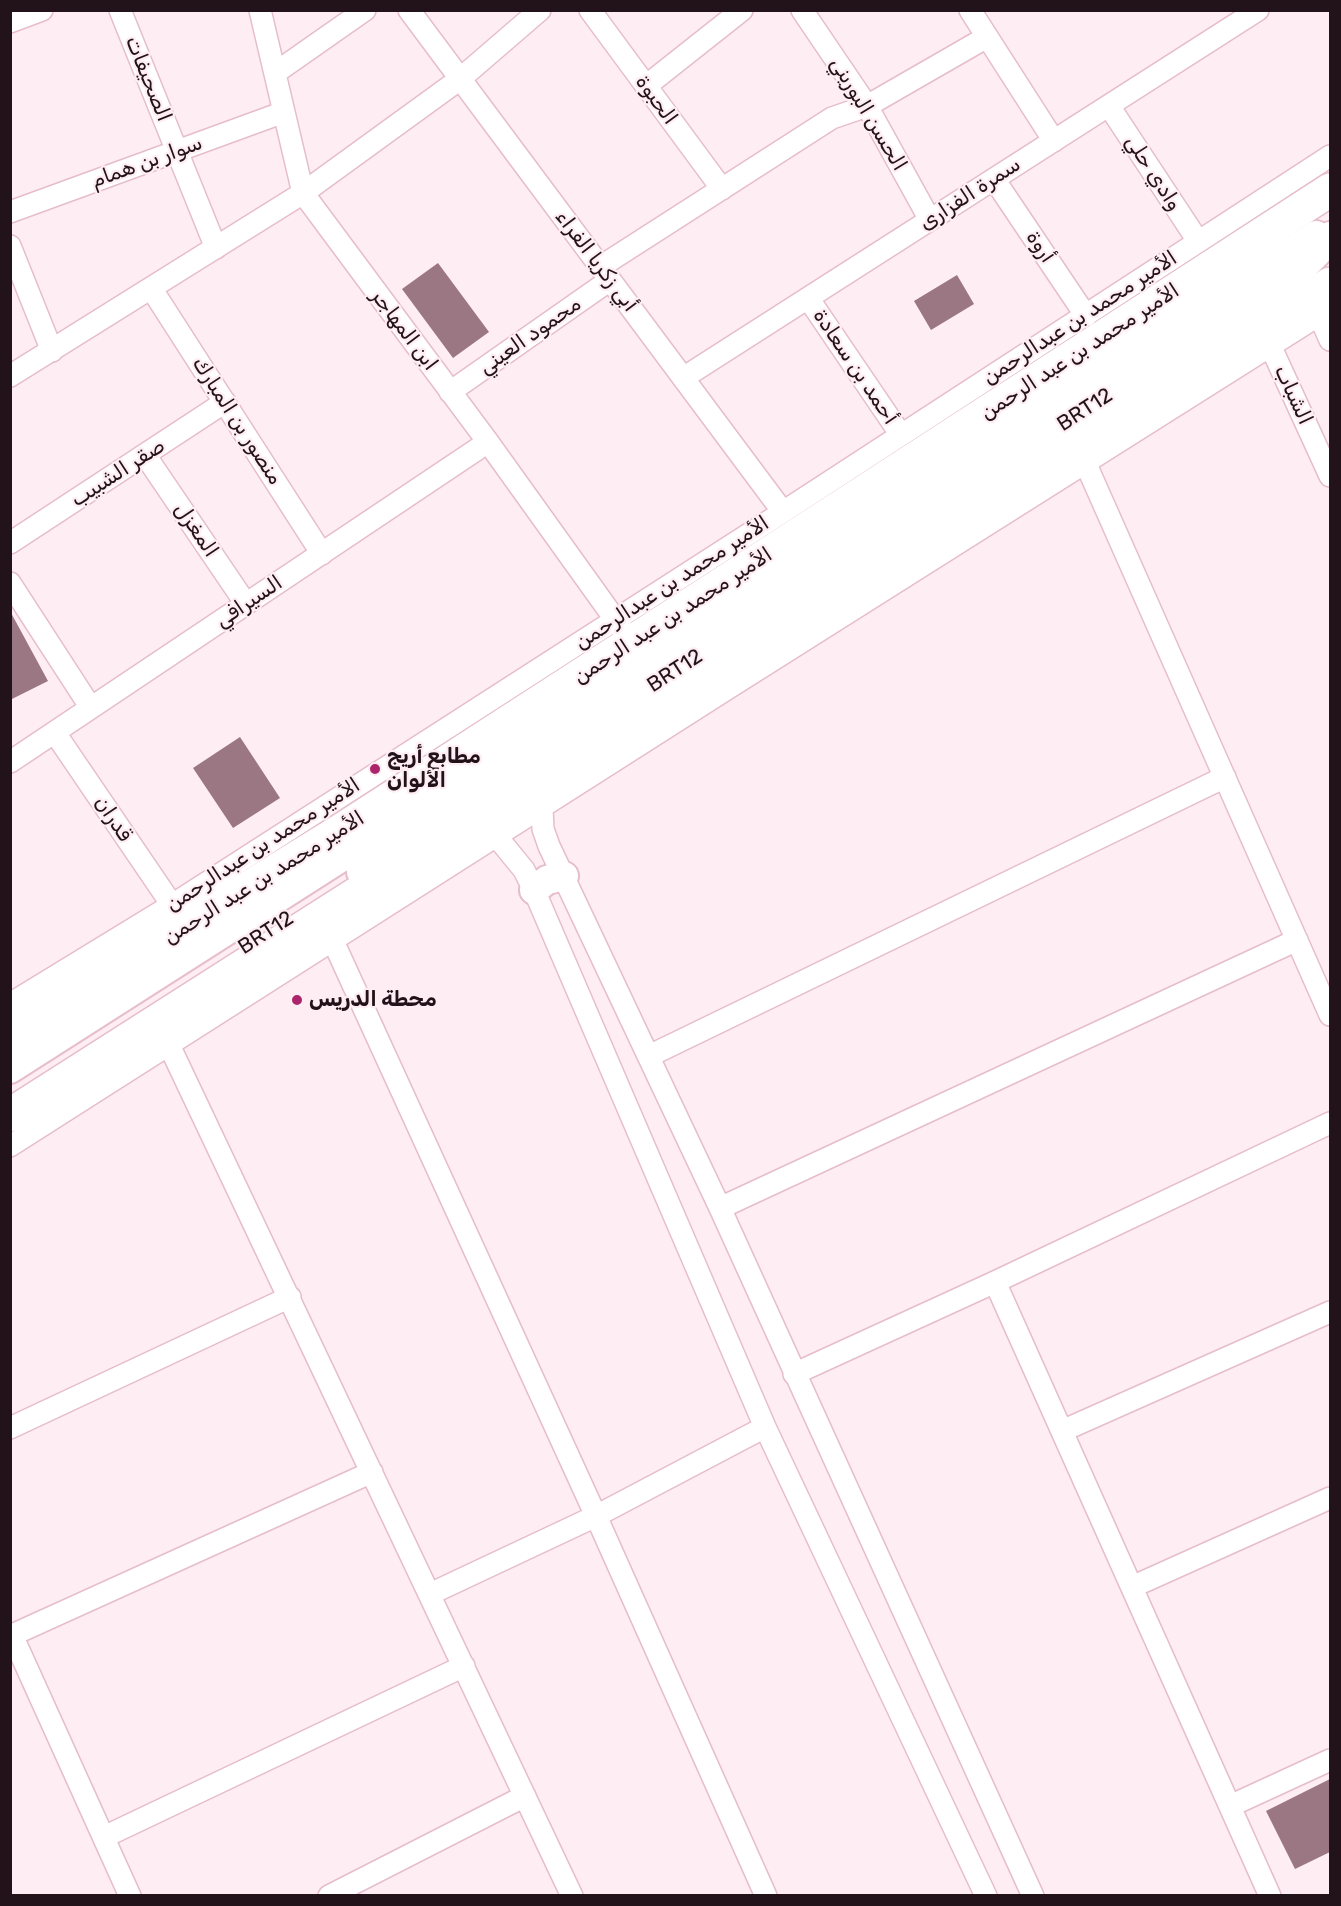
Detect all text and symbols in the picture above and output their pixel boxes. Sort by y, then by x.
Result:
street label: الصحيفات [119,33,177,125]
street label: الحسن البوريني [824,53,912,175]
street label: الحبوة [630,70,682,130]
street label: سوار بن همام [88,130,206,194]
street label: وادي حلي [1119,130,1187,216]
street label: سمرة الفزارى [915,152,1025,236]
street label: أبي زكريا الفراء [549,205,643,317]
street label: أروة [1020,226,1060,268]
street label: الأمير محمد بن عبدالرحمن [978,246,1182,390]
street label: الأمير محمد بن عبد الرحمن [976,278,1184,426]
street label: ابن المهاجر [365,284,443,376]
street label: محمود العيني [474,292,586,380]
street label: أحمد بن سعادة [807,304,903,430]
street label: منصور بن المبارك [186,352,288,490]
street label: الشباب [1268,361,1318,429]
street label: BRT12 [1053,383,1117,437]
street label: صقر الشبيب [66,433,170,513]
street label: المغزل [169,498,223,562]
street label: الأمير محمد بن عبدالرحمن [570,511,774,655]
street label: الأمير محمد بن عبد الرحمن [569,542,777,690]
street label: السيرافي [211,570,287,634]
street label: BRT12 [643,644,707,698]
place label: مطابع أريج الألوان [387,744,481,794]
marker: مطابع أريج الألوان [368,762,382,776]
street label: الأمير محمد بن عبدالرحمن [161,773,365,917]
street label: قدران [89,791,137,847]
street label: الأمير محمد بن عبد الرحمن [159,806,369,950]
street label: BRT12 [234,906,298,960]
place label: محطة الدريس [309,987,437,1013]
marker: محطة الدريس [290,993,304,1007]

